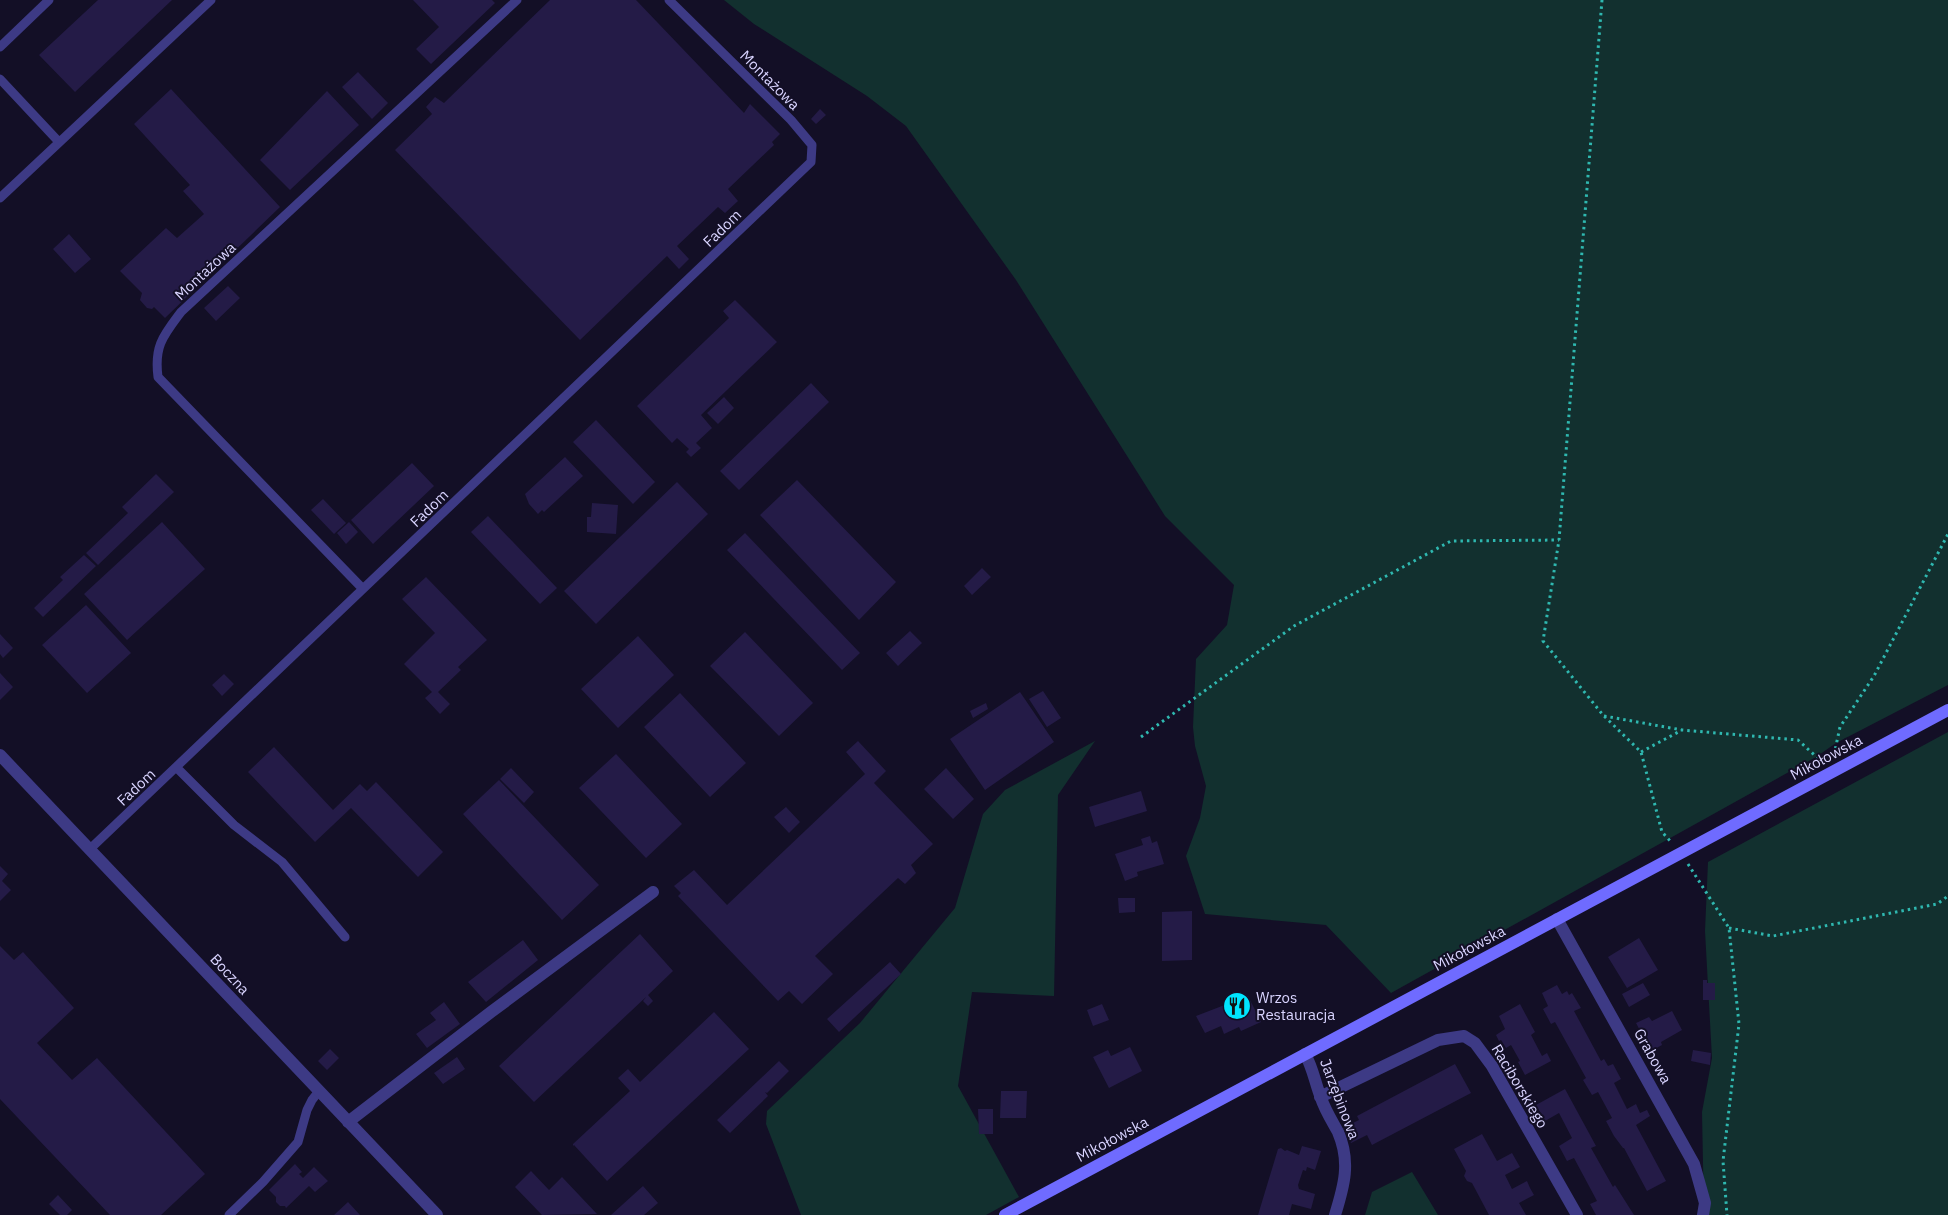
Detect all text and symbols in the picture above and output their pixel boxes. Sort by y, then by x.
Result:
street label: Montażowa [736,46,804,114]
street label: Fadom [699,205,745,251]
street label: Montażowa [170,238,240,304]
street label: Fadom [406,485,452,531]
street label: Mikołowska [1787,730,1865,784]
street label: Fadom [113,764,159,810]
street label: Mikołowska [1430,921,1508,975]
street label: Boczna [206,950,254,998]
place label: Wrzos Restauracja [1256,988,1335,1024]
restaurant icon: Wrzos Restauracja [1222,991,1252,1021]
street label: Grabowa [1630,1025,1676,1087]
street label: Raciborskiego [1487,1040,1553,1132]
street label: Jarzębinowa [1316,1056,1364,1142]
street label: Mikołowska [1073,1112,1151,1166]

